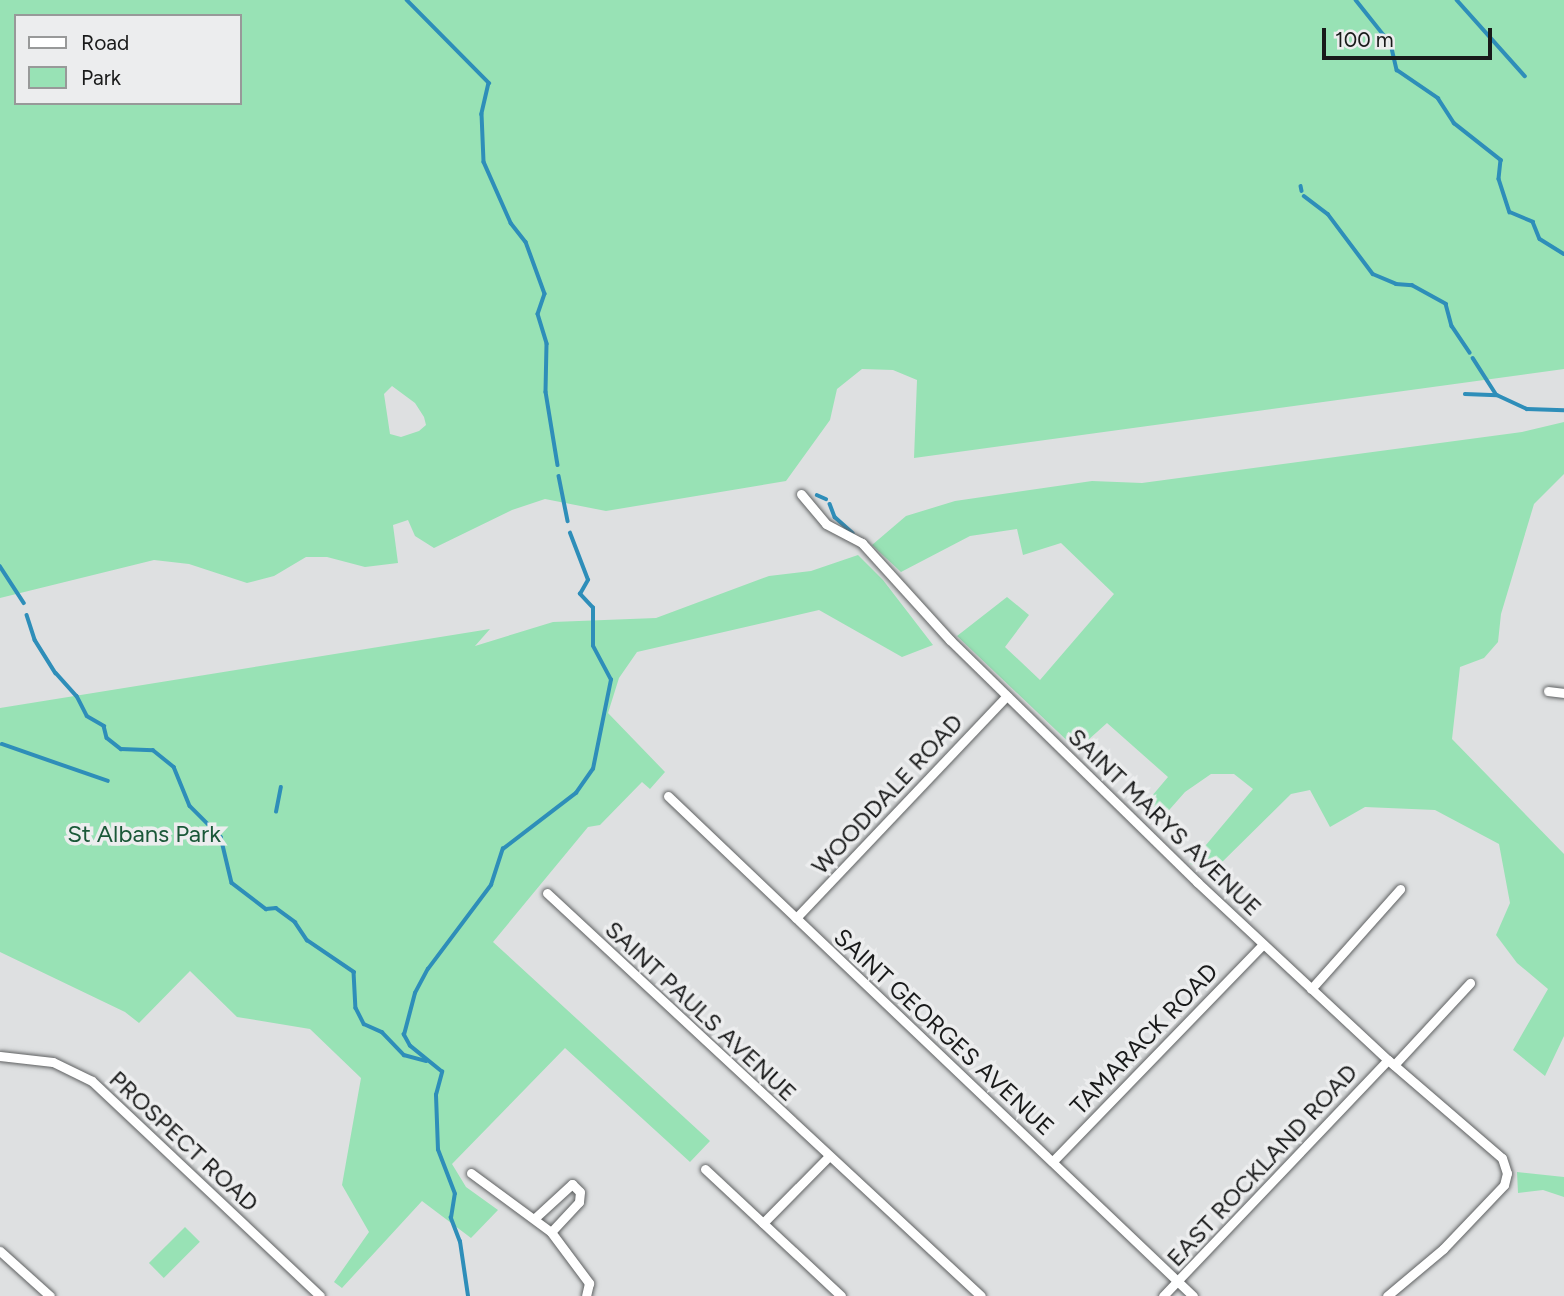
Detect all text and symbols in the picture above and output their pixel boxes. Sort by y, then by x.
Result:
legend [14,14,242,105]
scale bar [1326,14,1496,58]
text: 100 m [1335,27,1394,52]
text: Road [81,30,129,55]
text: Park [81,65,121,90]
street label: WOODDALE ROAD [805,708,969,880]
street label: SAINT MARYS AVENUE [1062,722,1268,922]
park label: St Albans Park [67,820,221,848]
street label: SAINT PAULS AVENUE [599,915,803,1107]
street label: SAINT GEORGES AVENUE [828,922,1060,1142]
street label: TAMARACK ROAD [1064,957,1224,1121]
street label: EAST ROCKLAND ROAD [1161,1058,1363,1272]
street label: PROSPECT ROAD [104,1065,264,1217]

